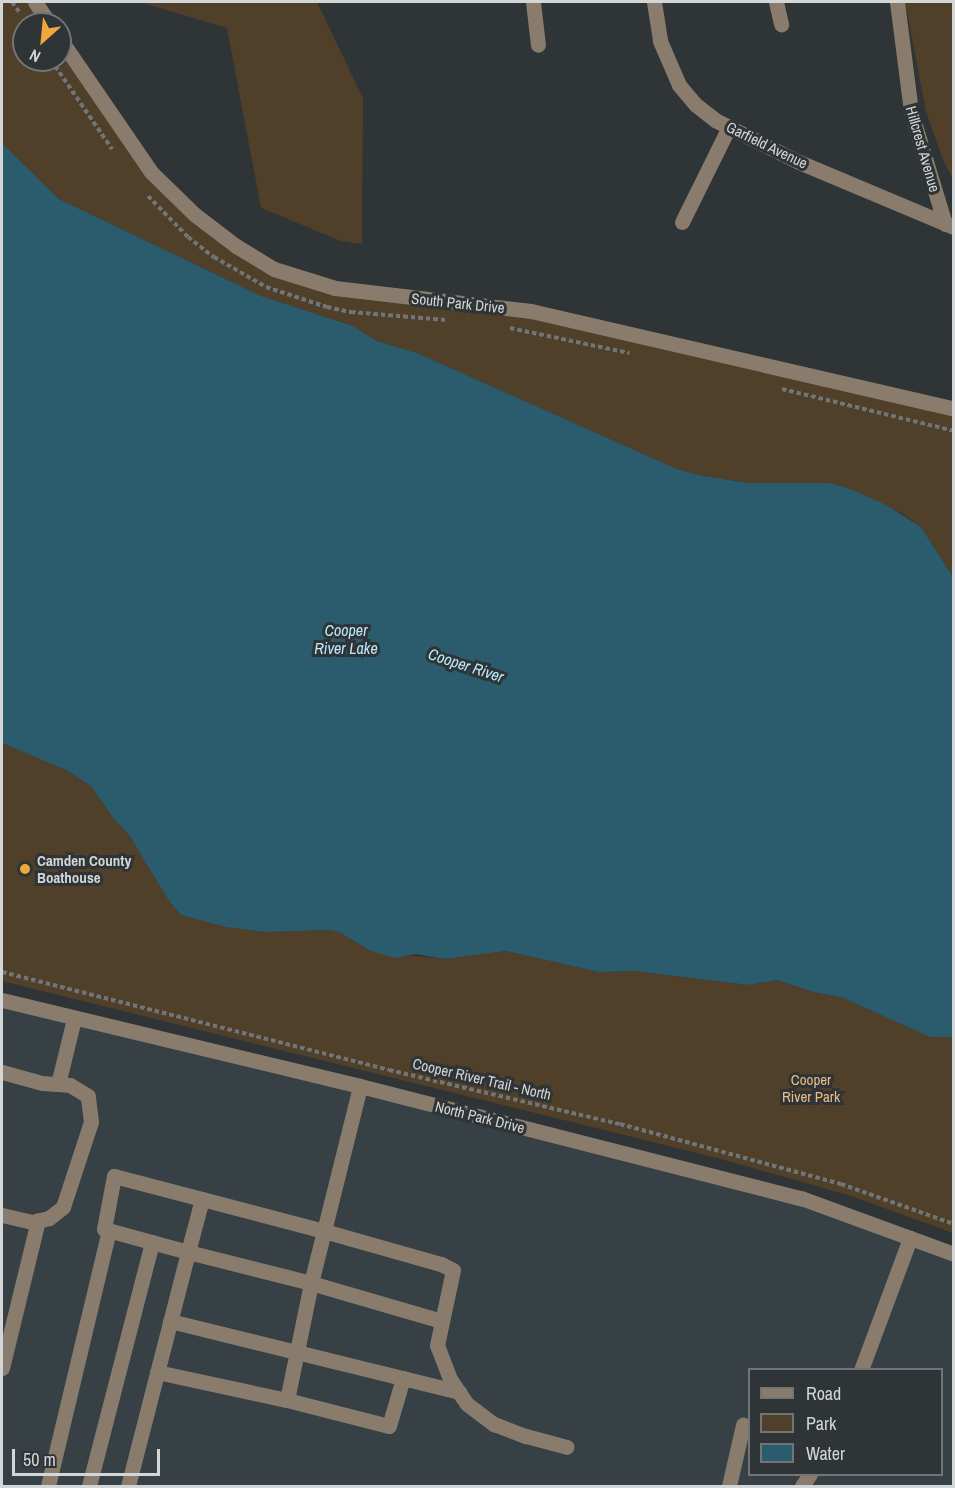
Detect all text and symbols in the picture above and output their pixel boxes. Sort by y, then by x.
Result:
north arrow [12,12,72,72]
text: N [26,44,44,68]
street label: Hillcrest Avenue [902,104,944,194]
street label: Garfield Avenue [723,117,811,173]
street label: South Park Drive [410,289,506,317]
water label: Cooper River Lake [314,620,378,658]
water label: Cooper River [426,644,506,686]
place label: Camden County Boathouse [37,851,131,886]
marker: Camden County Boathouse [18,862,32,876]
street label: Cooper River Trail - North [411,1054,553,1104]
park label: Cooper River Park [782,1070,840,1105]
street label: North Park Drive [433,1097,527,1137]
legend [748,1368,943,1476]
text: Road [806,1381,841,1406]
text: Park [806,1411,836,1436]
scale bar [15,1437,164,1475]
text: Water [806,1441,845,1466]
text: 50 m [23,1447,56,1472]

